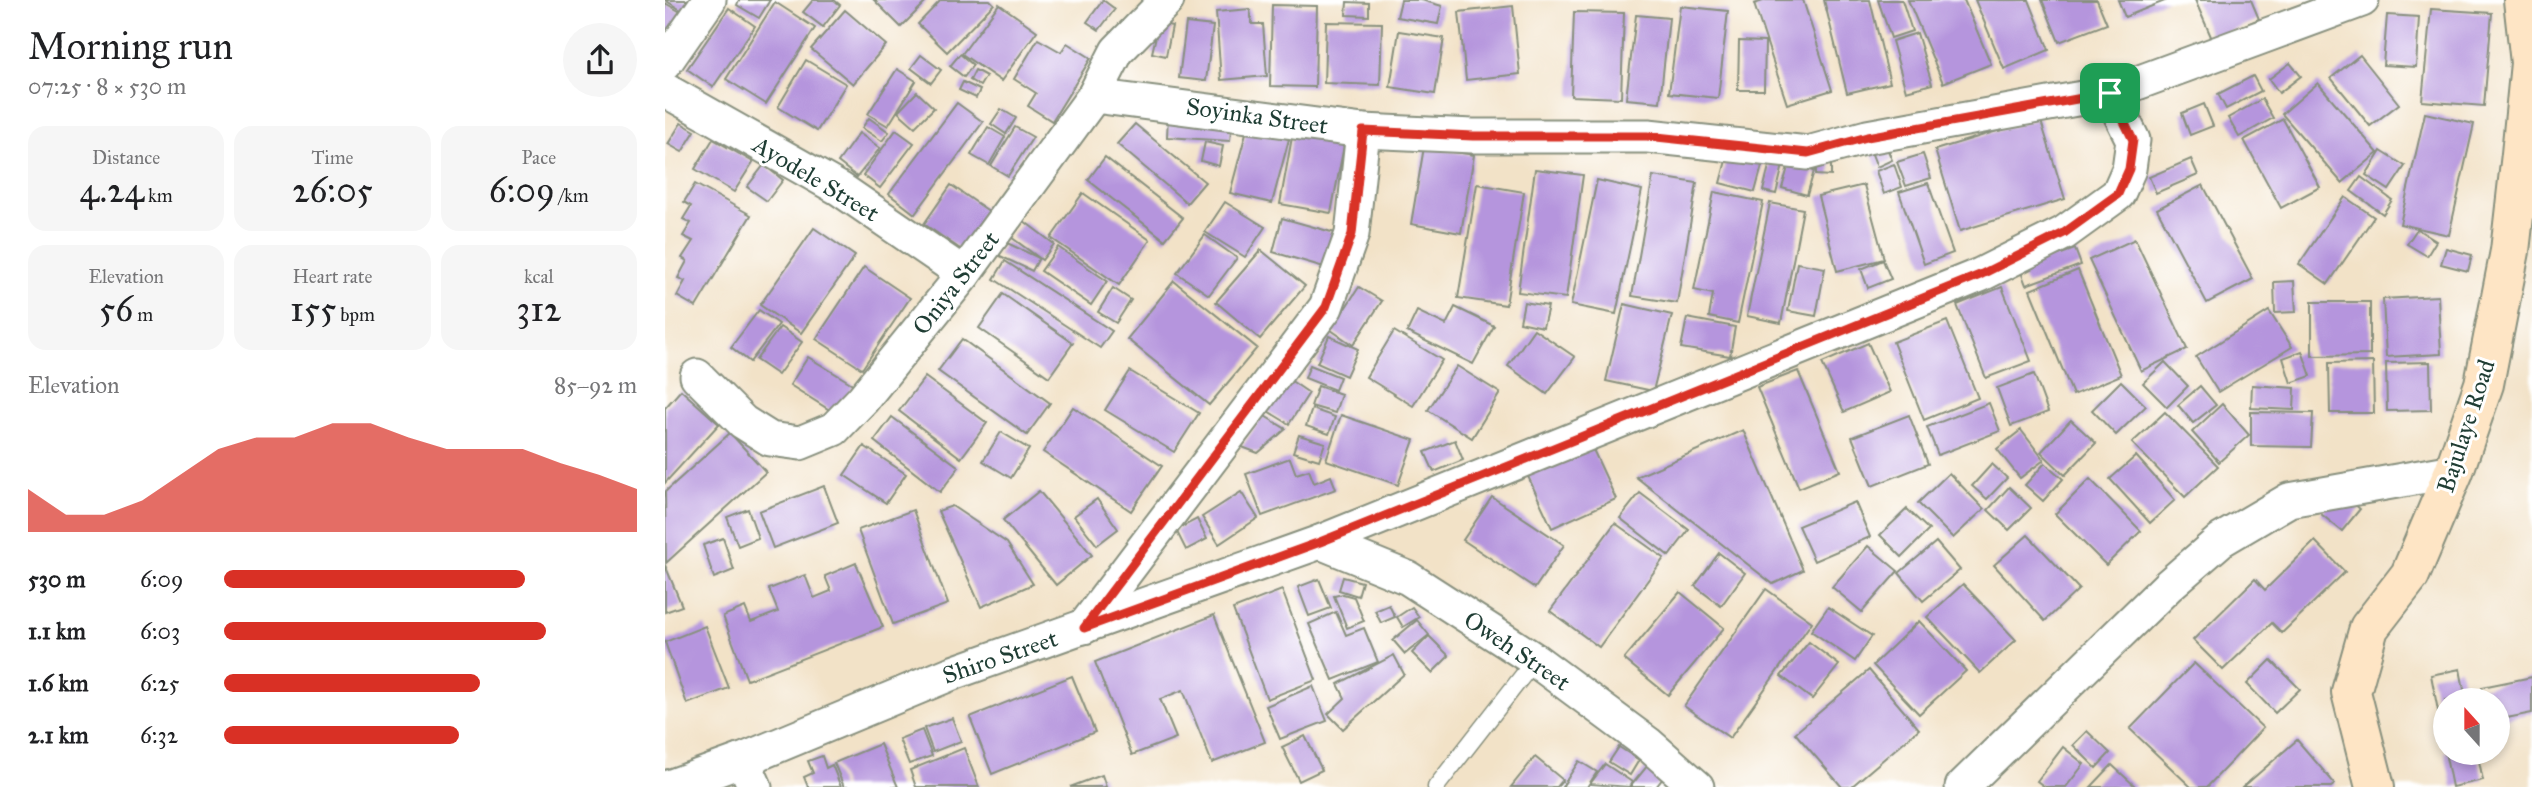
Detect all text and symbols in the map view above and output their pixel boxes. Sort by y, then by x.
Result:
text: Morning run [28,23,233,69]
button: share [563,23,637,97]
pin [2080,63,2140,123]
text: 07:25 · 8 × 530 m [28,72,186,100]
icon: arrive [2091,74,2129,112]
street label: Soyinka Street [1184,91,1330,141]
street label: Ayodele Street [747,129,885,229]
text: Distance [92,146,160,169]
text: Time [311,146,354,169]
text: Pace [522,146,556,169]
text: 4.24 [80,169,144,212]
text: 26:05 [292,169,373,212]
text: 6:09 [489,169,555,212]
text: km [144,184,173,207]
text: /km [555,184,589,207]
street label: Oniya Street [906,225,1006,341]
text: Elevation [88,265,164,288]
text: Heart rate [293,265,372,288]
text: kcal [524,265,554,288]
text: 56 [99,288,133,331]
text: 155 [290,288,336,331]
text: 312 [516,288,561,331]
text: m [133,303,153,326]
text: bpm [336,303,375,326]
street label: Bajulaye Road [2430,356,2502,496]
text: Elevation [28,371,119,399]
text: 85–92 m [554,371,637,399]
text: 530 m [28,565,86,593]
text: 6:09 [140,565,183,593]
street label: Oweh Street [1458,604,1576,698]
text: 1.1 km [28,617,86,645]
text: 6:03 [140,617,180,645]
street label: Shiro Street [939,623,1062,691]
text: 1.6 km [28,669,89,697]
text: 6:25 [140,669,179,697]
north arrow [2433,688,2509,765]
map controls [2433,688,2510,765]
text: 2.1 km [28,721,89,749]
text: 6:32 [140,721,178,749]

